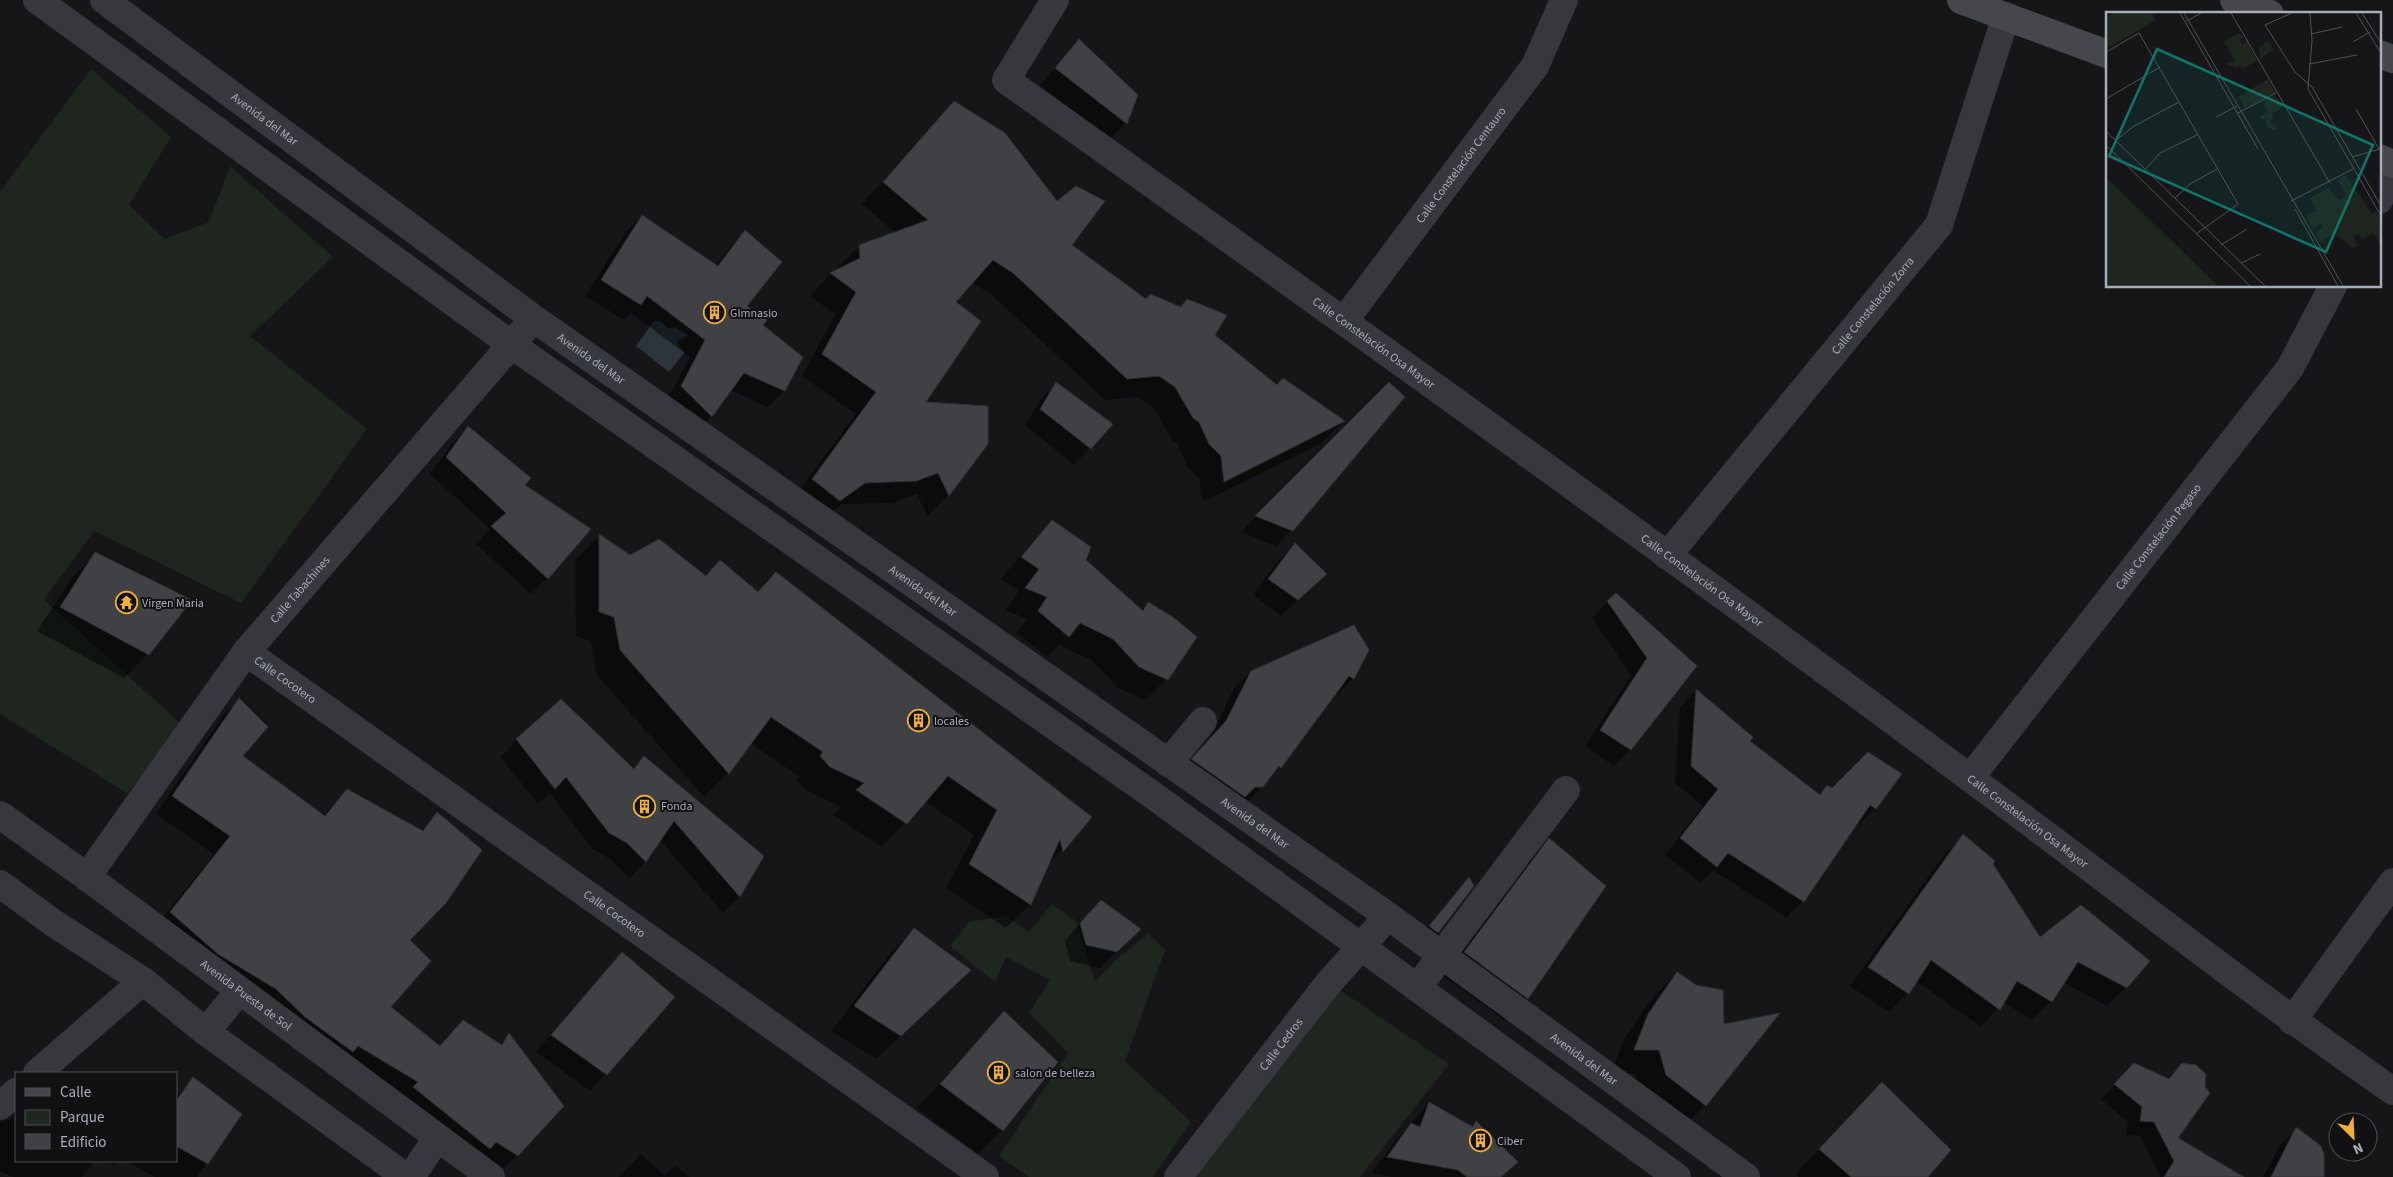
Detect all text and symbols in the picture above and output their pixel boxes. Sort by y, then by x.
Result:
inset map [2106,12,2380,288]
street label: Avenida del Mar [228,89,302,150]
street label: Calle Constelación Centauro [1412,103,1510,227]
street label: Calle Constelación Zorra [1827,253,1918,358]
street label: Calle Constelación Osa Mayor [1309,293,1439,393]
building icon: GImnasio [702,301,726,325]
place label: GImnasio [730,305,778,322]
street label: Avenida del Mar [554,329,629,389]
street label: Calle Constelación Pegaso [2111,480,2205,594]
street label: Calle Constelación Osa Mayor [1637,530,1767,631]
street label: Calle Tabachines [266,552,334,627]
street label: Avenida del Mar [886,561,961,621]
temple icon: Virgen Maria [114,591,138,615]
place label: Virgen Maria [142,595,204,612]
street label: Calle Cocotero [251,652,320,708]
building icon: locales [906,709,930,733]
place label: locales [934,713,969,730]
street label: Calle Constelación Osa Mayor [1964,770,2093,873]
street label: Avenida del Mar [1217,793,1293,853]
building icon: Fonda [633,794,657,818]
place label: Fonda [661,798,693,815]
street label: Calle Cocotero [580,886,649,942]
street label: Avenida Puesta de Sol [197,956,295,1035]
street label: Calle Cedros [1255,1014,1307,1074]
street label: Avenida del Mar [1547,1029,1622,1090]
building icon: salon de belleza [987,1061,1011,1085]
place label: salon de belleza [1015,1065,1095,1082]
legend [15,1072,178,1162]
text: Calle [60,1082,91,1103]
text: Parque [60,1107,104,1128]
north arrow [2328,1112,2378,1162]
building icon: Ciber [1469,1129,1493,1153]
text: Edificio [60,1132,107,1153]
place label: Ciber [1497,1133,1524,1150]
text: N [2350,1137,2366,1159]

